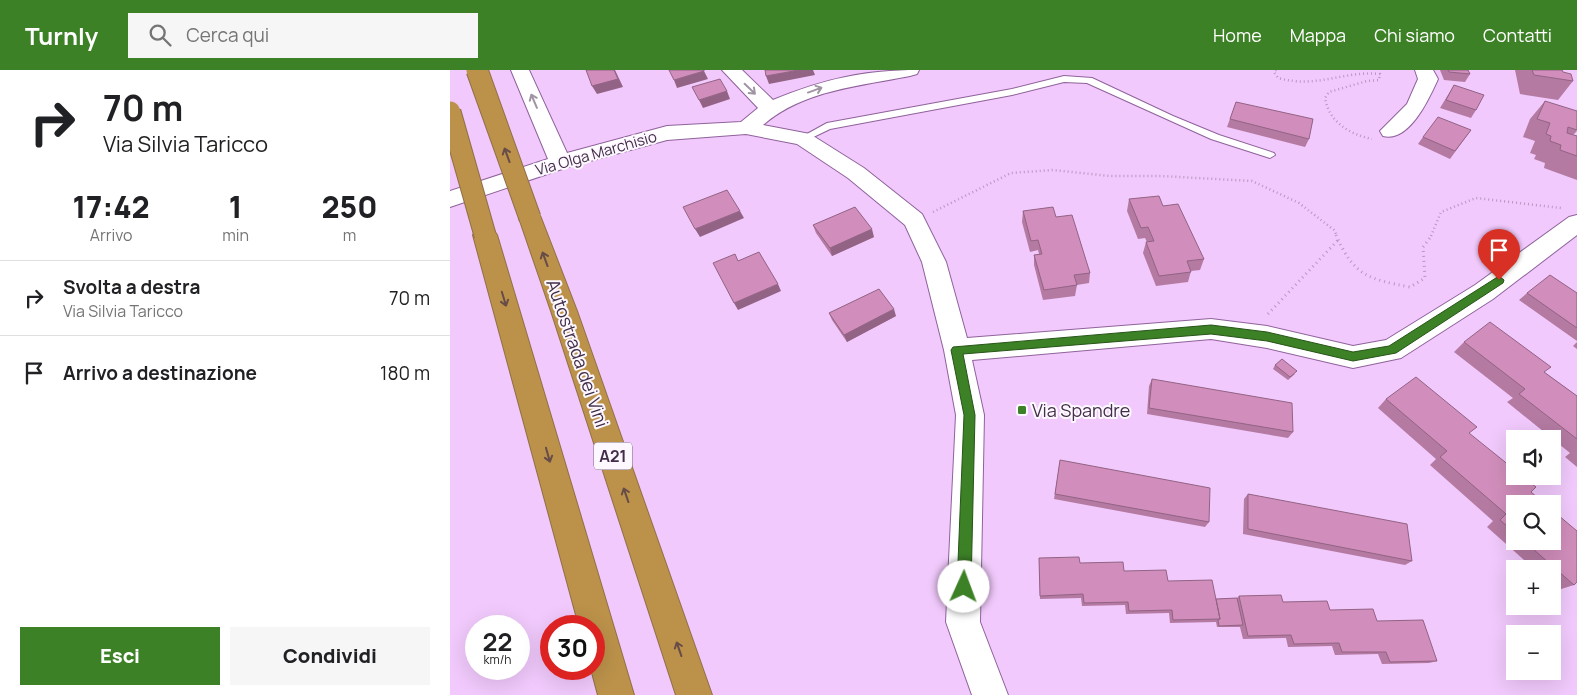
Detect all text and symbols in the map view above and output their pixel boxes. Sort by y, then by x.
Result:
search box [128,13,478,58]
text: Turnly [25,19,98,52]
icon: search [146,21,174,49]
text: Cerca qui [186,22,269,48]
text: Home [1213,23,1262,47]
text: Mappa [1290,23,1346,47]
text: Chi siamo [1374,23,1455,47]
text: Contatti [1483,23,1552,47]
one-way arrow [744,83,756,95]
text: 70 m [103,84,183,132]
one-way arrow [807,85,822,94]
icon: right [20,90,85,155]
one-way arrow [528,94,538,109]
street label: Via Olga Marchisio [533,126,659,180]
text: Via Silvia Taricco [103,129,268,159]
one-way arrow [502,148,511,164]
text: 17:42 [72,186,150,227]
text: 1 [229,186,242,227]
text: 250 [322,186,378,227]
text: Arrivo [90,224,132,246]
text: min [222,224,249,246]
text: m [343,224,356,246]
pin [1478,229,1520,280]
icon: arrive [1485,236,1513,264]
one-way arrow [540,251,549,267]
text: Svolta a destra [63,274,200,300]
street label: Autostrada dei Vini [541,276,615,430]
icon: right [20,284,48,312]
text: 70 m [389,285,430,311]
one-way arrow [499,290,509,306]
text: Via Silvia Taricco [63,300,183,322]
icon: arrive [20,359,48,387]
text: Arrivo a destinazione [63,360,257,386]
text: 180 m [380,360,430,386]
place label: Via Spandre [1032,398,1130,422]
marker: Via Spandre [1016,404,1028,416]
map controls [1506,430,1561,680]
button: sound [1506,430,1561,485]
road number: A21 [594,442,632,470]
one-way arrow [544,447,554,463]
one-way arrow [621,487,631,503]
button: search [1506,495,1561,550]
position arrow [937,560,989,612]
button: + [1506,560,1561,615]
speed limit sign: 30 [540,615,605,680]
text: 22 [483,624,512,659]
button: − [1506,625,1561,680]
button: Esci [20,627,220,685]
button: Condividi [230,627,430,685]
one-way arrow [673,641,683,657]
text: km/h [484,651,511,668]

